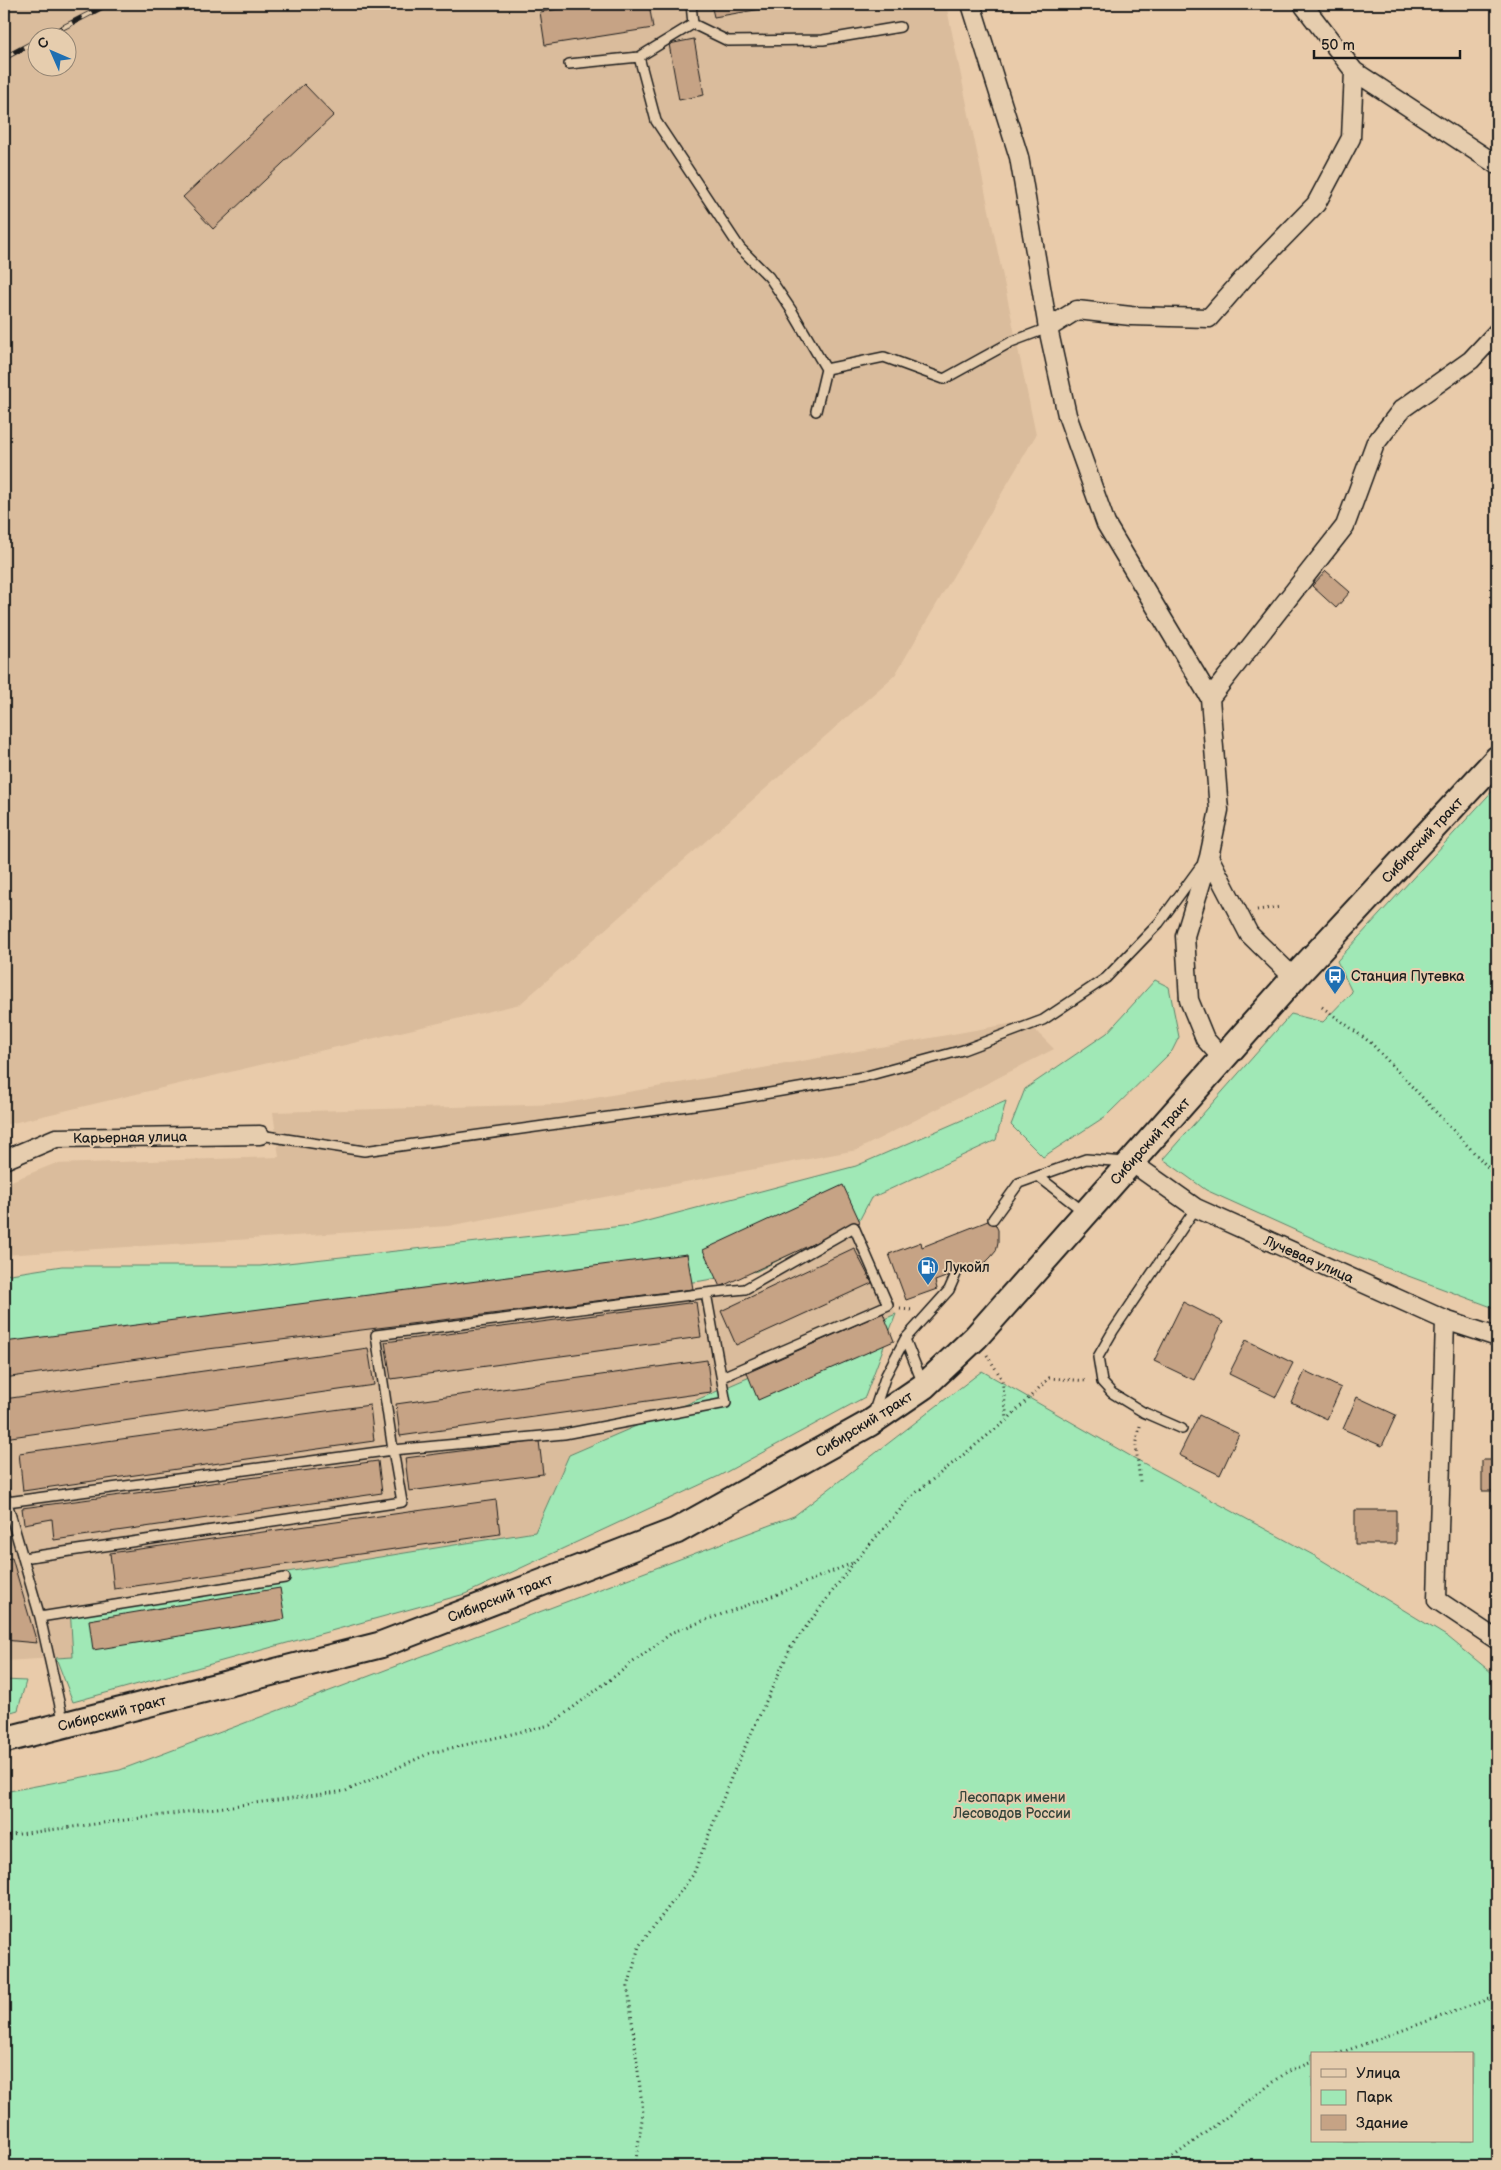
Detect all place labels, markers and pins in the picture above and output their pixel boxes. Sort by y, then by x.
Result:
bus stop icon: Станция Путевка [1323,964,1347,995]
place label: Станция Путевка [1351,968,1465,985]
fuel station icon: Лукойл [916,1255,940,1286]
place label: Лукойл [943,1259,990,1276]

